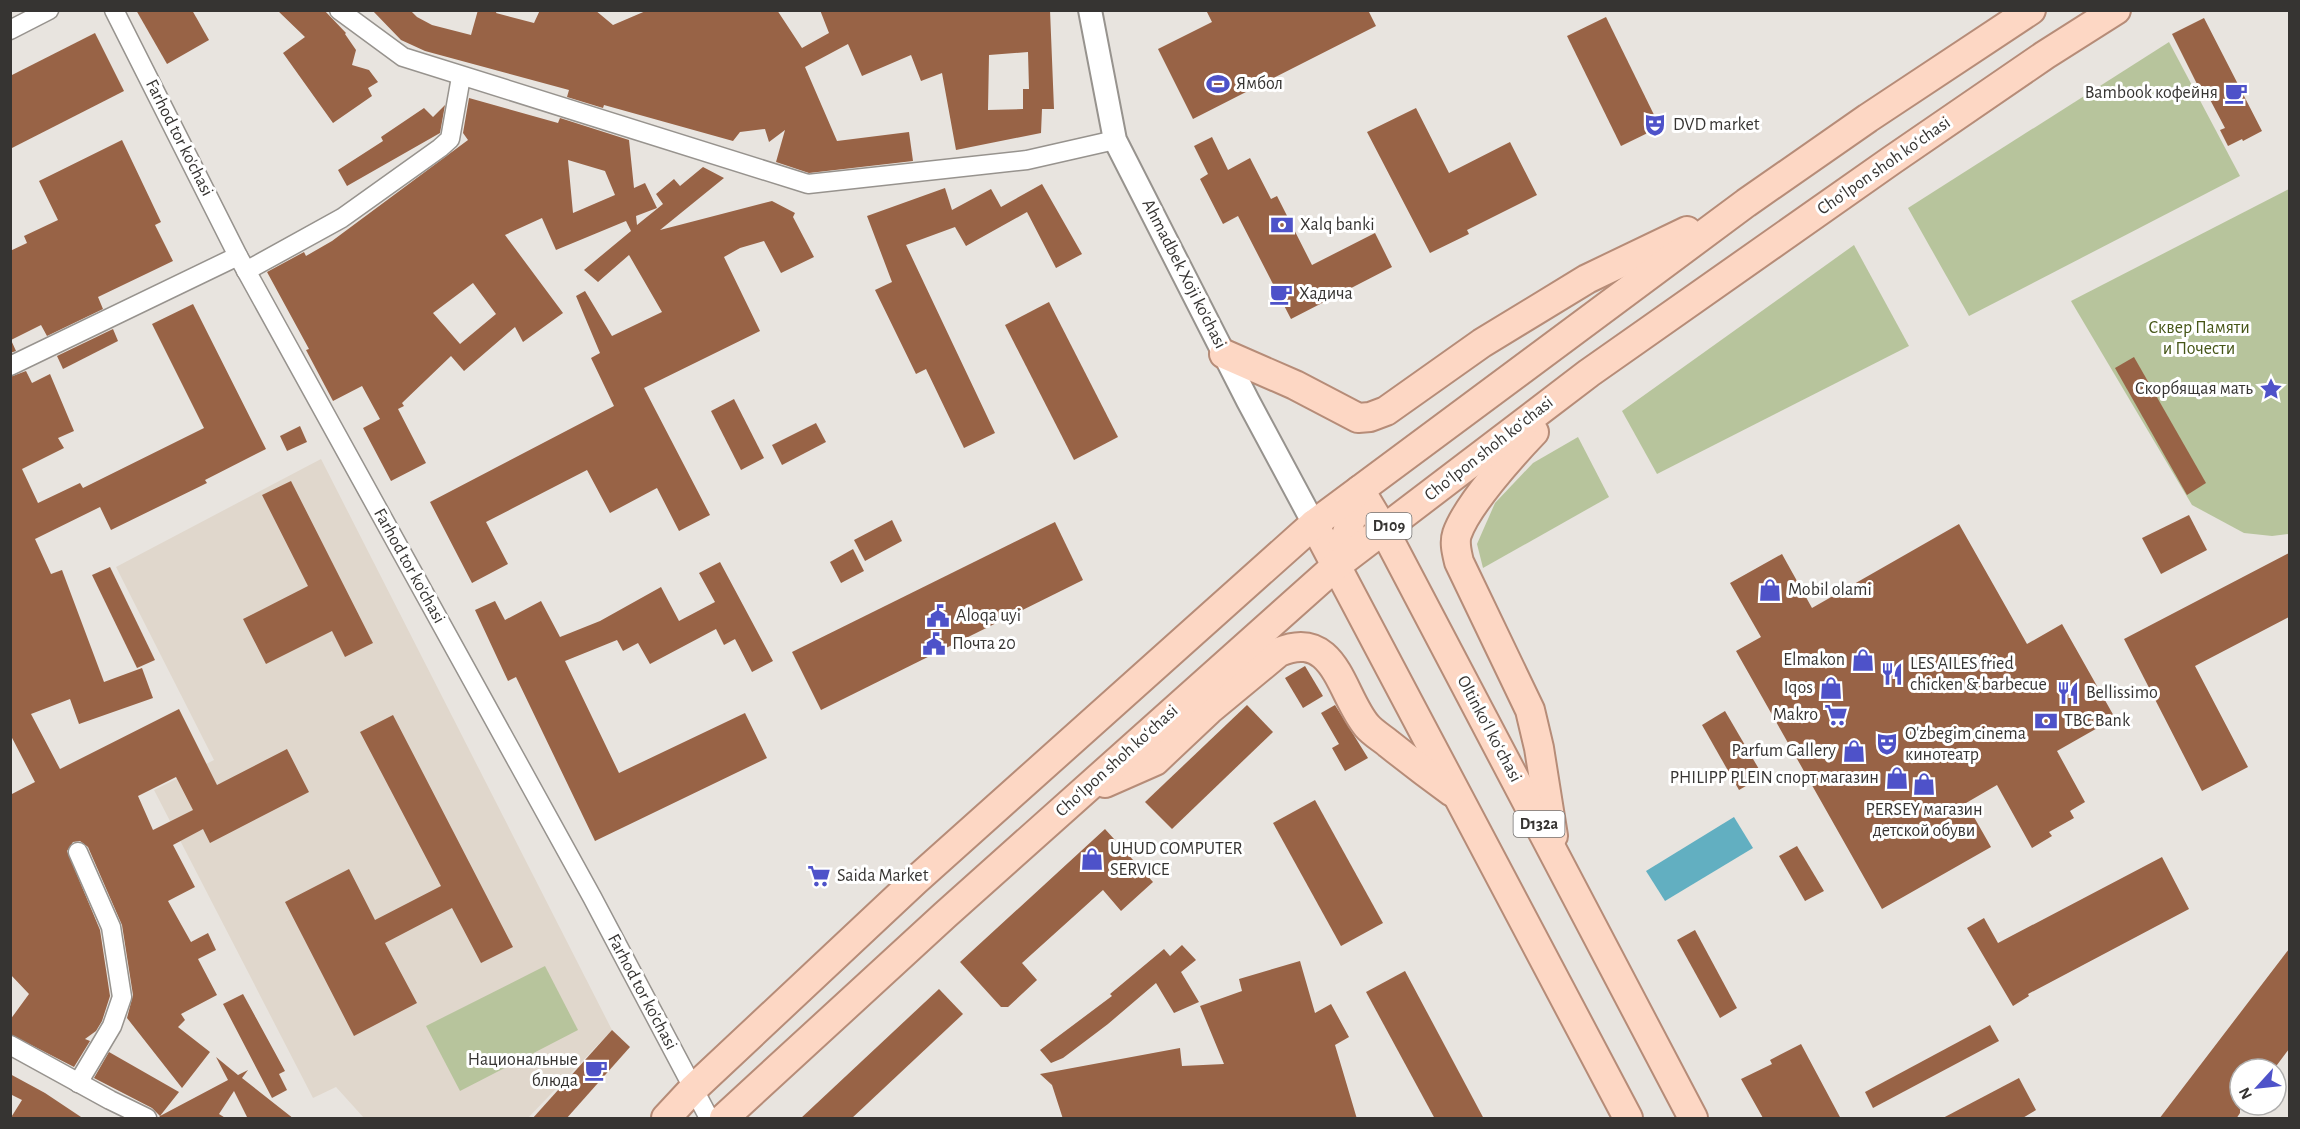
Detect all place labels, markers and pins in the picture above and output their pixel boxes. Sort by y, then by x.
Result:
sports icon: Ямбол [1205,71,1231,97]
place label: Ямбол [1236,74,1283,93]
cafe icon: Bambook кофейня [2223,80,2249,106]
place label: Bambook кофейня [2085,84,2218,102]
theatre icon: DVD market [1642,112,1668,138]
place label: DVD market [1673,116,1760,134]
bank icon: Xalq banki [1269,212,1295,238]
place label: Xalq banki [1300,216,1375,234]
cafe icon: Хадича [1268,281,1294,307]
place label: Хадича [1299,285,1353,303]
place icon: Скорбящая мать [2258,376,2284,402]
place label: Скорбящая мать [2135,379,2253,398]
shop icon: Mobil olami [1757,577,1783,603]
place label: Mobil olami [1788,581,1872,599]
public building icon: Aloqa uyi [925,603,951,629]
place label: Aloqa uyi [956,607,1021,625]
public building icon: Почта 20 [921,631,947,657]
place label: Почта 20 [952,635,1016,653]
shop icon: Elmakon [1850,647,1876,673]
place label: Elmakon [1783,651,1845,669]
place label: LES AILES fried chicken & barbecue [1910,655,2047,694]
restaurant icon: LES AILES fried chicken & barbecue [1879,661,1905,687]
shop icon: Iqos [1818,675,1844,701]
place label: Iqos [1784,679,1813,697]
restaurant icon: Bellissimo [2055,680,2081,706]
place label: Bellissimo [2086,684,2158,702]
supermarket icon: Makro [1823,702,1849,728]
place label: Makro [1773,706,1818,724]
bank icon: TBC Bank [2033,708,2059,734]
place label: TBC Bank [2064,712,2131,730]
place label: O'zbegim cinema кинотеатр [1905,725,2026,764]
theatre icon: O'zbegim cinema кинотеатр [1874,731,1900,757]
shop icon: Parfum Gallery [1841,738,1867,764]
place label: Parfum Gallery [1731,742,1836,760]
shop icon: PHILIPP PLEIN спорт магазин [1884,765,1910,791]
place label: PHILIPP PLEIN спорт магазин [1670,769,1879,787]
shop icon: PERSEY магазин детской обуви [1911,771,1937,797]
place label: PERSEY магазин детской обуви [1865,801,1983,840]
place label: UHUD COMPUTER SERVICE [1110,840,1243,879]
shop icon: UHUD COMPUTER SERVICE [1079,846,1105,872]
supermarket icon: Saida Market [806,863,832,889]
place label: Saida Market [837,867,929,885]
place label: Национальные блюда [468,1051,578,1090]
cafe icon: Национальные блюда [583,1057,609,1083]

